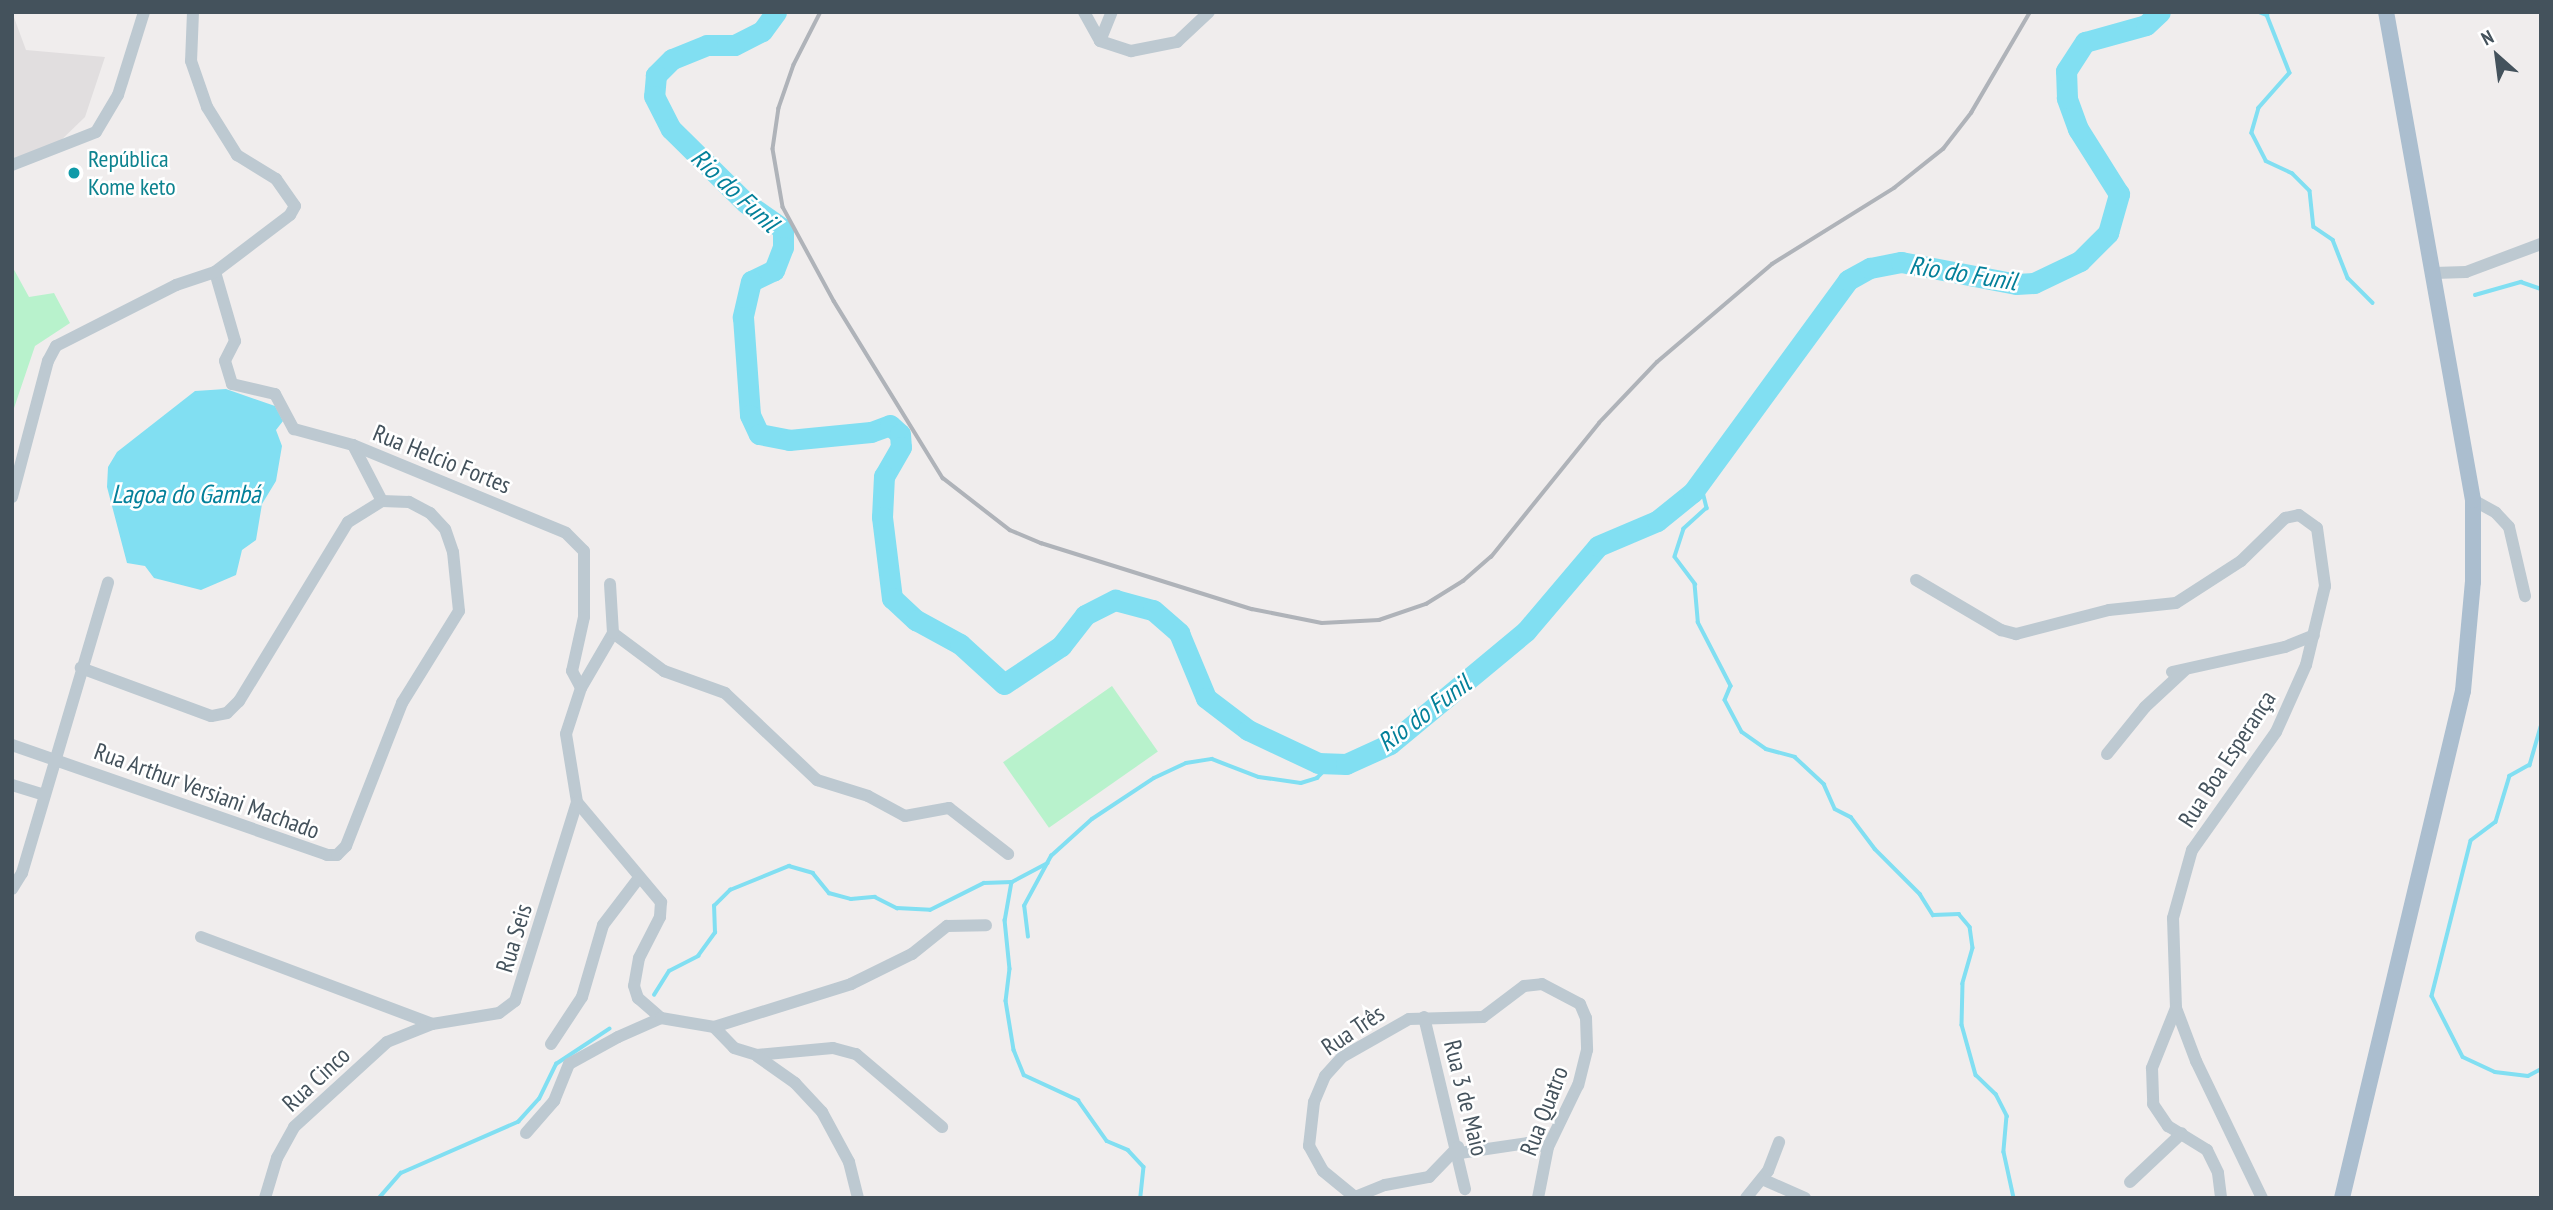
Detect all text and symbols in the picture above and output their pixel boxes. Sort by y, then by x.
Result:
north arrow [2462,21,2532,91]
text: N [2477,24,2497,50]
water label: Rio do Funil [685,142,785,238]
place label: República Kome keto [88,145,176,201]
marker: República Kome keto [66,165,82,181]
water label: Rio do Funil [1907,249,2019,297]
street label: Rua Helcio Fortes [369,418,515,500]
water label: Lagoa do Gambá [111,478,261,510]
water label: Rio do Funil [1371,668,1477,758]
street label: Rua Boa Esperança [2172,685,2282,833]
street label: Rua Arthur Versiani Machado [90,737,324,845]
street label: Rua Seis [490,900,538,976]
street label: Rua Três [1316,999,1390,1061]
street label: Rua 3 de Maio [1438,1037,1494,1159]
street label: Rua Cinco [276,1041,356,1117]
street label: Rua Quatro [1514,1062,1574,1160]

